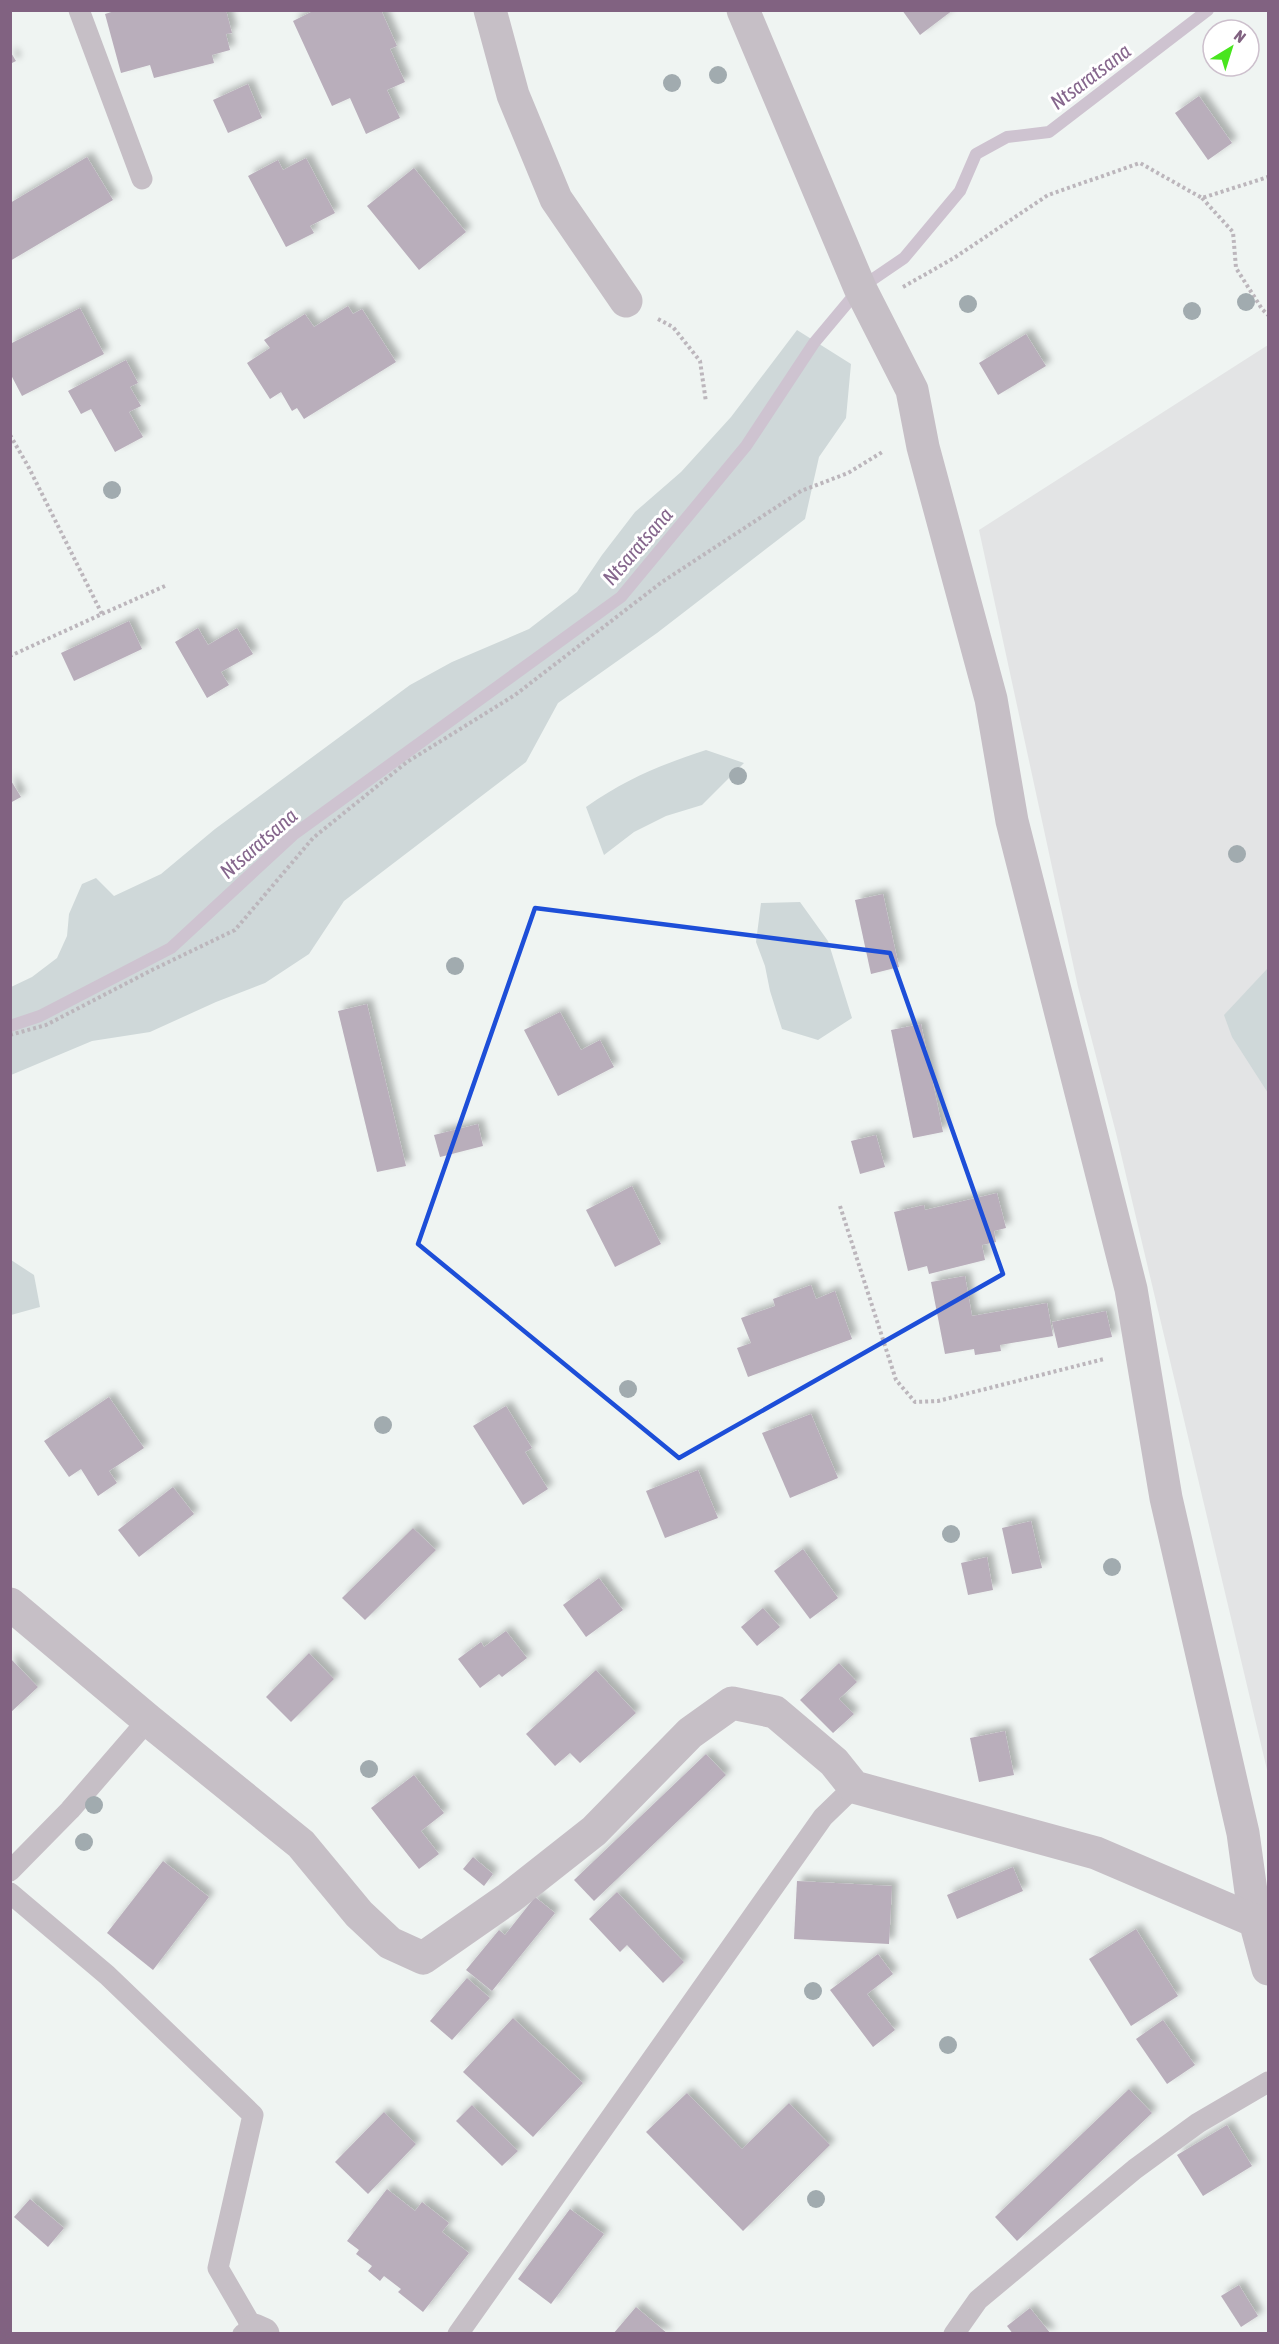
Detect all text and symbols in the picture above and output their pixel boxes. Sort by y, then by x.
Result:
north arrow [1201,18,1261,78]
text: N [1231,26,1250,46]
water label: Ntsaratsana [1045,38,1135,114]
water label: Ntsaratsana [597,502,677,589]
water label: Ntsaratsana [215,803,302,883]

